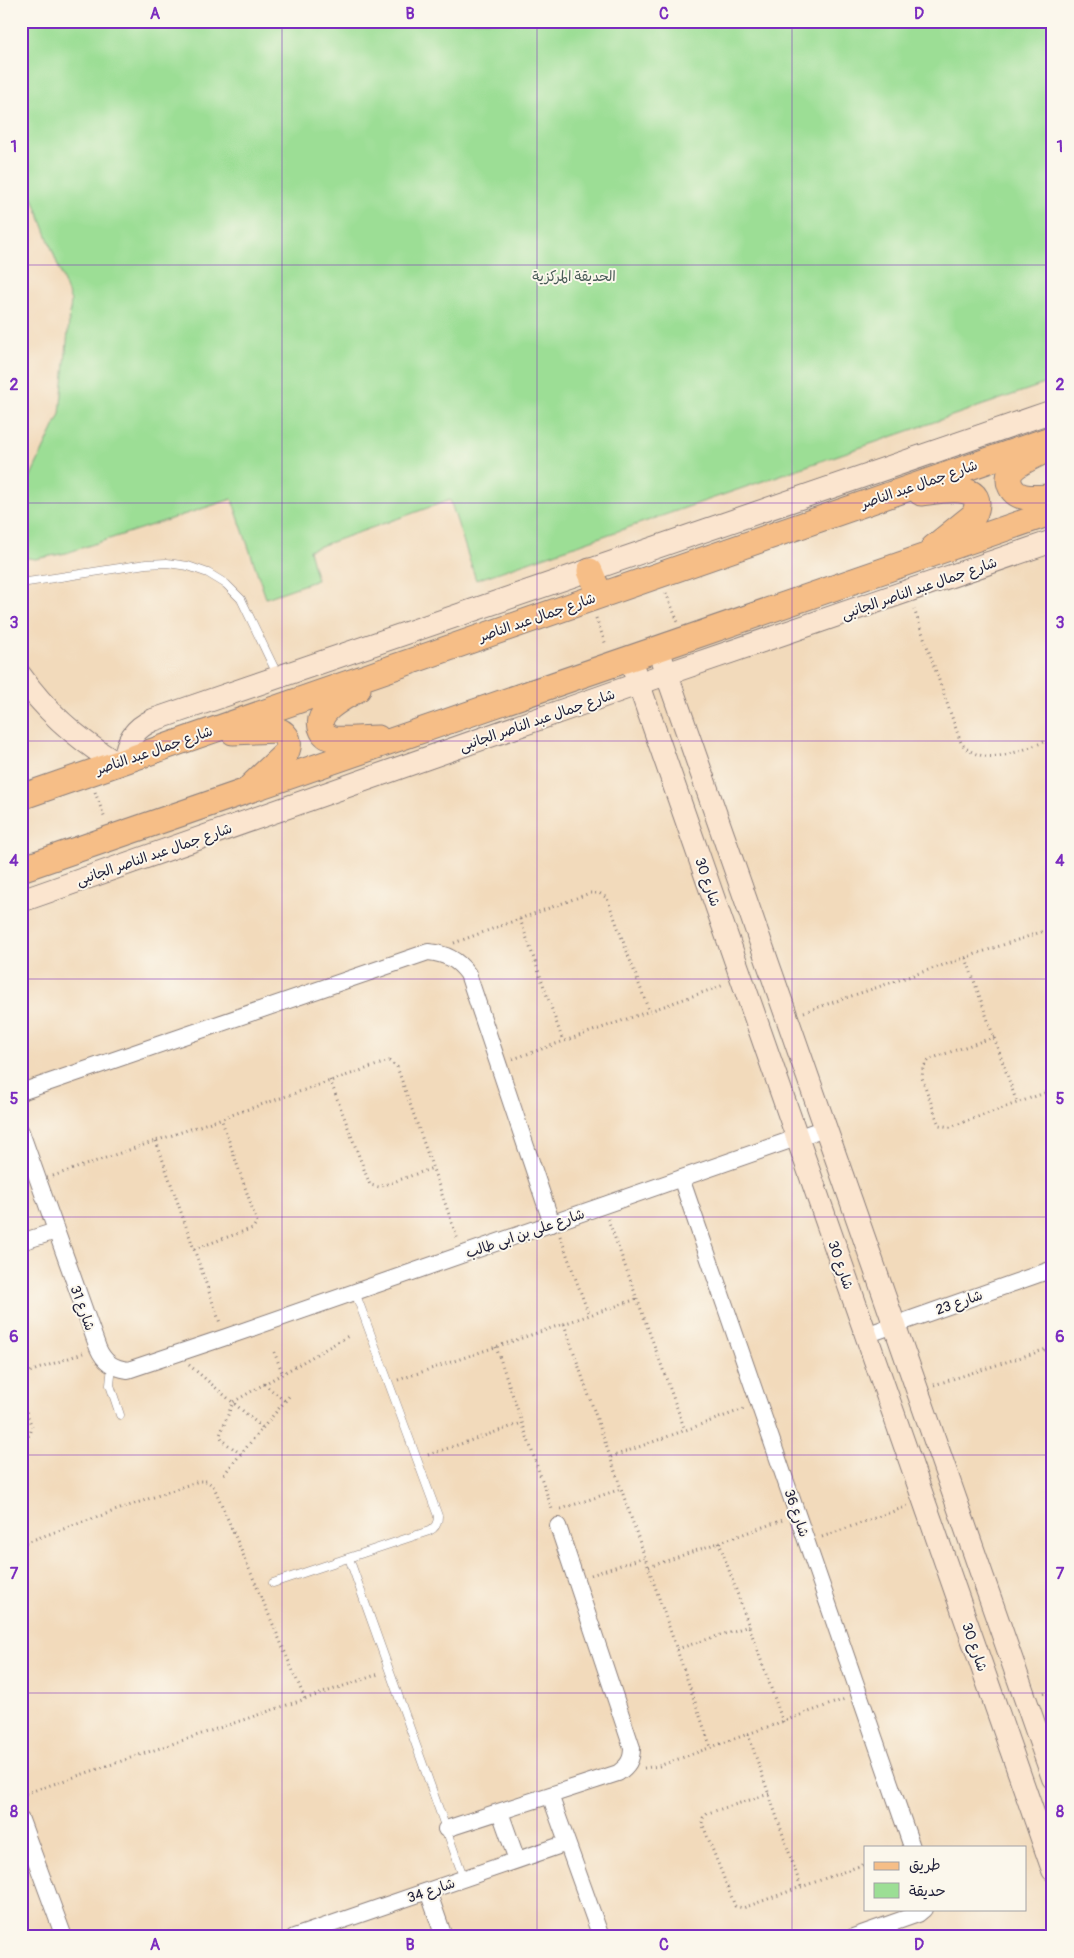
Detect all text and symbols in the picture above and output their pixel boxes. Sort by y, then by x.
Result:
text: A [150,4,161,24]
text: B [405,4,415,24]
text: C [659,4,669,24]
text: D [914,4,924,24]
text: 1 [11,137,17,157]
text: 1 [1057,137,1063,157]
park label: الحديقة المركزية [532,268,616,285]
text: 2 [10,375,19,395]
text: 2 [1056,375,1065,395]
street label: شارع جمال عبد الناصر [858,456,980,514]
street label: شارع جمال عبد الناصر الجانبى [839,554,1000,624]
street label: شارع جمال عبد الناصر [476,589,598,647]
text: 3 [10,613,19,633]
text: 3 [1056,613,1065,633]
street label: شارع جمال عبد الناصر الجانبى [457,686,618,756]
street label: شارع جمال عبد الناصر [93,722,215,780]
street label: شارع جمال عبد الناصر الجانبى [74,820,235,890]
text: 4 [9,851,19,871]
text: 4 [1055,851,1065,871]
street label: شارع 30 [690,855,724,909]
text: 5 [10,1089,19,1109]
text: 5 [1056,1089,1065,1109]
street label: شارع على بن ابى طالب [463,1205,587,1263]
street label: شارع 30 [823,1238,857,1292]
street label: شارع 31 [66,1283,98,1333]
street label: شارع 23 [933,1287,985,1319]
text: 6 [9,1327,19,1347]
text: 6 [1055,1327,1065,1347]
street label: شارع 36 [780,1487,813,1540]
text: 7 [10,1564,19,1584]
text: 7 [1056,1564,1065,1584]
street label: شارع 30 [957,1620,991,1674]
text: 8 [10,1802,18,1822]
text: 8 [1056,1802,1064,1822]
legend [864,1846,1026,1910]
text: طريق [909,1856,941,1875]
street label: شارع 34 [405,1874,458,1907]
text: حديقة [909,1882,946,1901]
text: A [150,1935,161,1955]
text: B [405,1935,415,1955]
text: C [659,1935,669,1955]
text: D [914,1935,924,1955]

